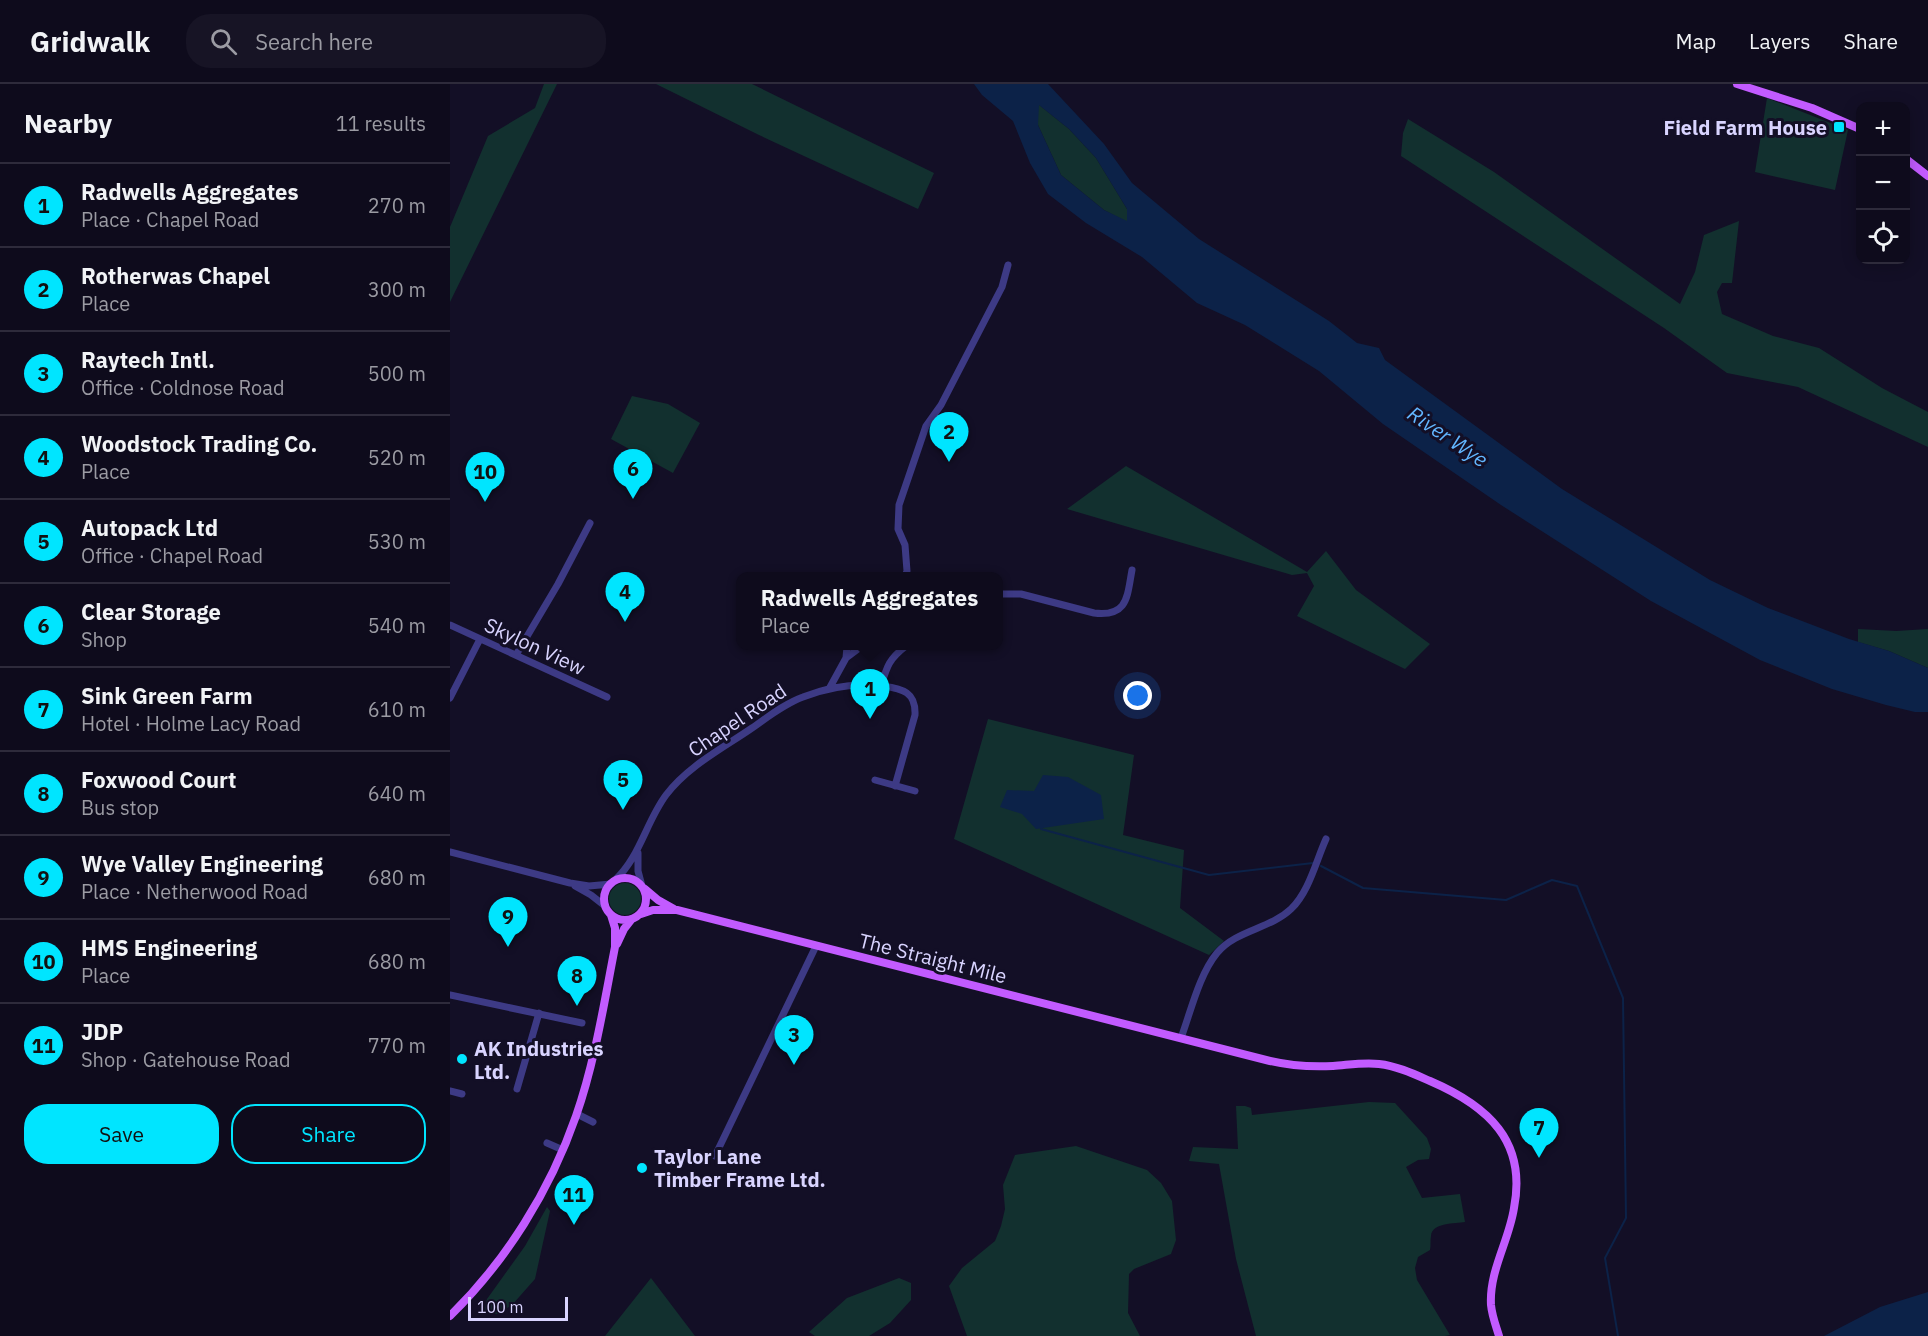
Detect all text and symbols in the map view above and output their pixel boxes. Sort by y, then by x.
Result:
search box [186,14,606,68]
text: Gridwalk [30,23,150,60]
icon: search [207,25,240,58]
text: Search here [255,27,373,56]
text: Map [1676,27,1716,55]
text: Layers [1749,27,1811,55]
text: Share [1844,27,1898,55]
map controls [1856,102,1910,264]
button: + [1856,102,1910,156]
text: Nearby [24,106,112,140]
text: 11 results [336,110,426,137]
place label: Field Farm House [1663,114,1827,141]
marker: Field Farm House [1832,120,1846,134]
button: − [1856,156,1910,210]
text: Radwells Aggregates [81,177,299,206]
text: 1 [38,192,50,219]
text: 270 m [368,192,426,219]
text: Place · Chapel Road [81,206,259,233]
button: locate [1856,210,1910,264]
text: Rotherwas Chapel [81,261,270,290]
text: 2 [38,276,50,303]
text: 300 m [368,276,426,303]
text: Place [81,290,130,317]
text: Raytech Intl. [81,345,215,374]
text: 3 [38,360,50,387]
text: 500 m [368,360,426,387]
text: Office · Coldnose Road [81,374,285,401]
water label: River Wye [1403,399,1494,473]
pin: 2 [930,412,968,462]
text: Woodstock Trading Co. [81,429,317,458]
text: 4 [38,444,50,471]
text: 520 m [368,444,426,471]
pin: 6 [614,450,652,499]
pin: 10 [465,452,504,502]
text: Place [81,458,130,485]
text: Autopack Ltd [81,513,218,542]
text: 5 [38,528,50,555]
text: 530 m [368,528,426,555]
text: Office · Chapel Road [81,542,263,569]
pin: 4 [606,572,645,622]
popup [736,572,1003,650]
text: Radwells Aggregates [761,583,978,612]
text: Clear Storage [81,597,221,626]
street label: Skylon View [480,611,590,681]
text: 6 [38,612,50,639]
text: 540 m [368,612,426,639]
text: Place [761,612,810,639]
text: Shop [81,626,127,653]
pin: 1 [850,670,890,719]
street label: Chapel Road [683,677,791,763]
text: Sink Green Farm [81,681,253,710]
your location [1123,681,1152,710]
text: 7 [38,696,50,723]
text: 610 m [368,696,426,723]
text: Hotel · Holme Lacy Road [81,710,301,737]
pin: 5 [604,760,642,810]
text: Foxwood Court [81,765,236,794]
text: 8 [38,780,50,807]
text: 640 m [368,780,426,807]
text: Bus stop [81,794,159,821]
text: Wye Valley Engineering [81,849,323,878]
text: 9 [38,864,50,891]
text: 680 m [368,864,426,891]
text: Place · Netherwood Road [81,878,308,905]
pin: 9 [488,898,528,947]
street label: The Straight Mile [856,927,1010,989]
text: HMS Engineering [81,933,257,962]
text: 10 [32,948,56,975]
text: 680 m [368,948,426,975]
pin: 8 [558,956,596,1006]
text: Place [81,962,130,989]
pin: 3 [774,1016,814,1065]
text: JDP [81,1017,123,1046]
text: 11 [32,1032,56,1059]
text: 770 m [368,1032,426,1059]
place label: AK Industries Ltd. [474,1035,604,1085]
text: Shop · Gatehouse Road [81,1046,291,1073]
marker: AK Industries Ltd. [455,1052,469,1066]
button: Save [24,1104,219,1164]
button: Share [231,1104,426,1164]
pin: 7 [1520,1108,1558,1158]
place label: Taylor Lane Timber Frame Ltd. [654,1143,826,1193]
marker: Taylor Lane Timber Frame Ltd. [635,1161,649,1175]
pin: 11 [554,1176,594,1225]
scale bar [468,1294,568,1322]
text: 100 m [477,1297,524,1317]

